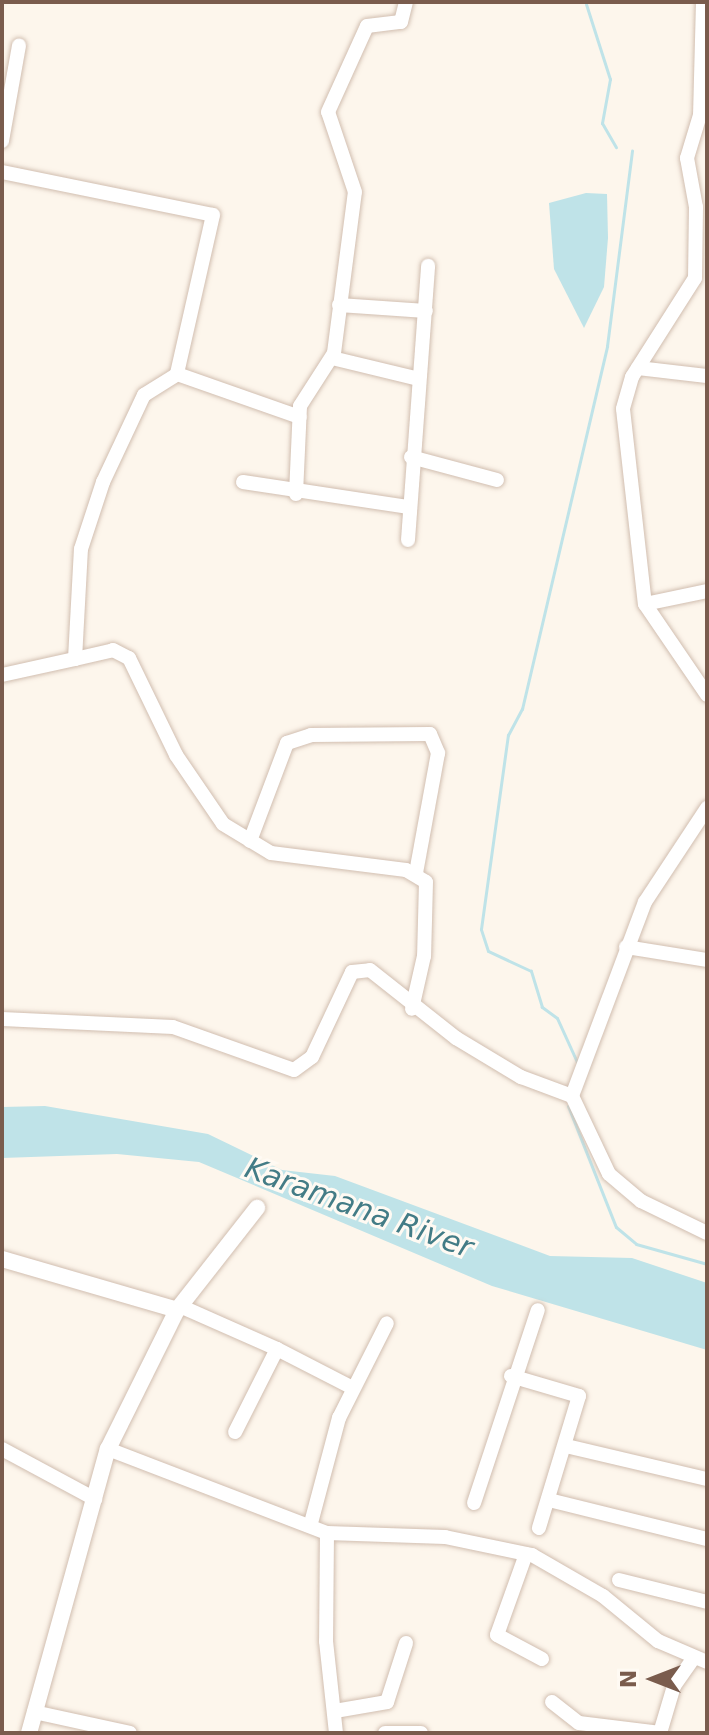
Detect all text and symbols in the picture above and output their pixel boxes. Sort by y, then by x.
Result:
water label: Karamana River [240,1150,478,1266]
north arrow [613,1639,693,1719]
text: N [616,1670,641,1688]

